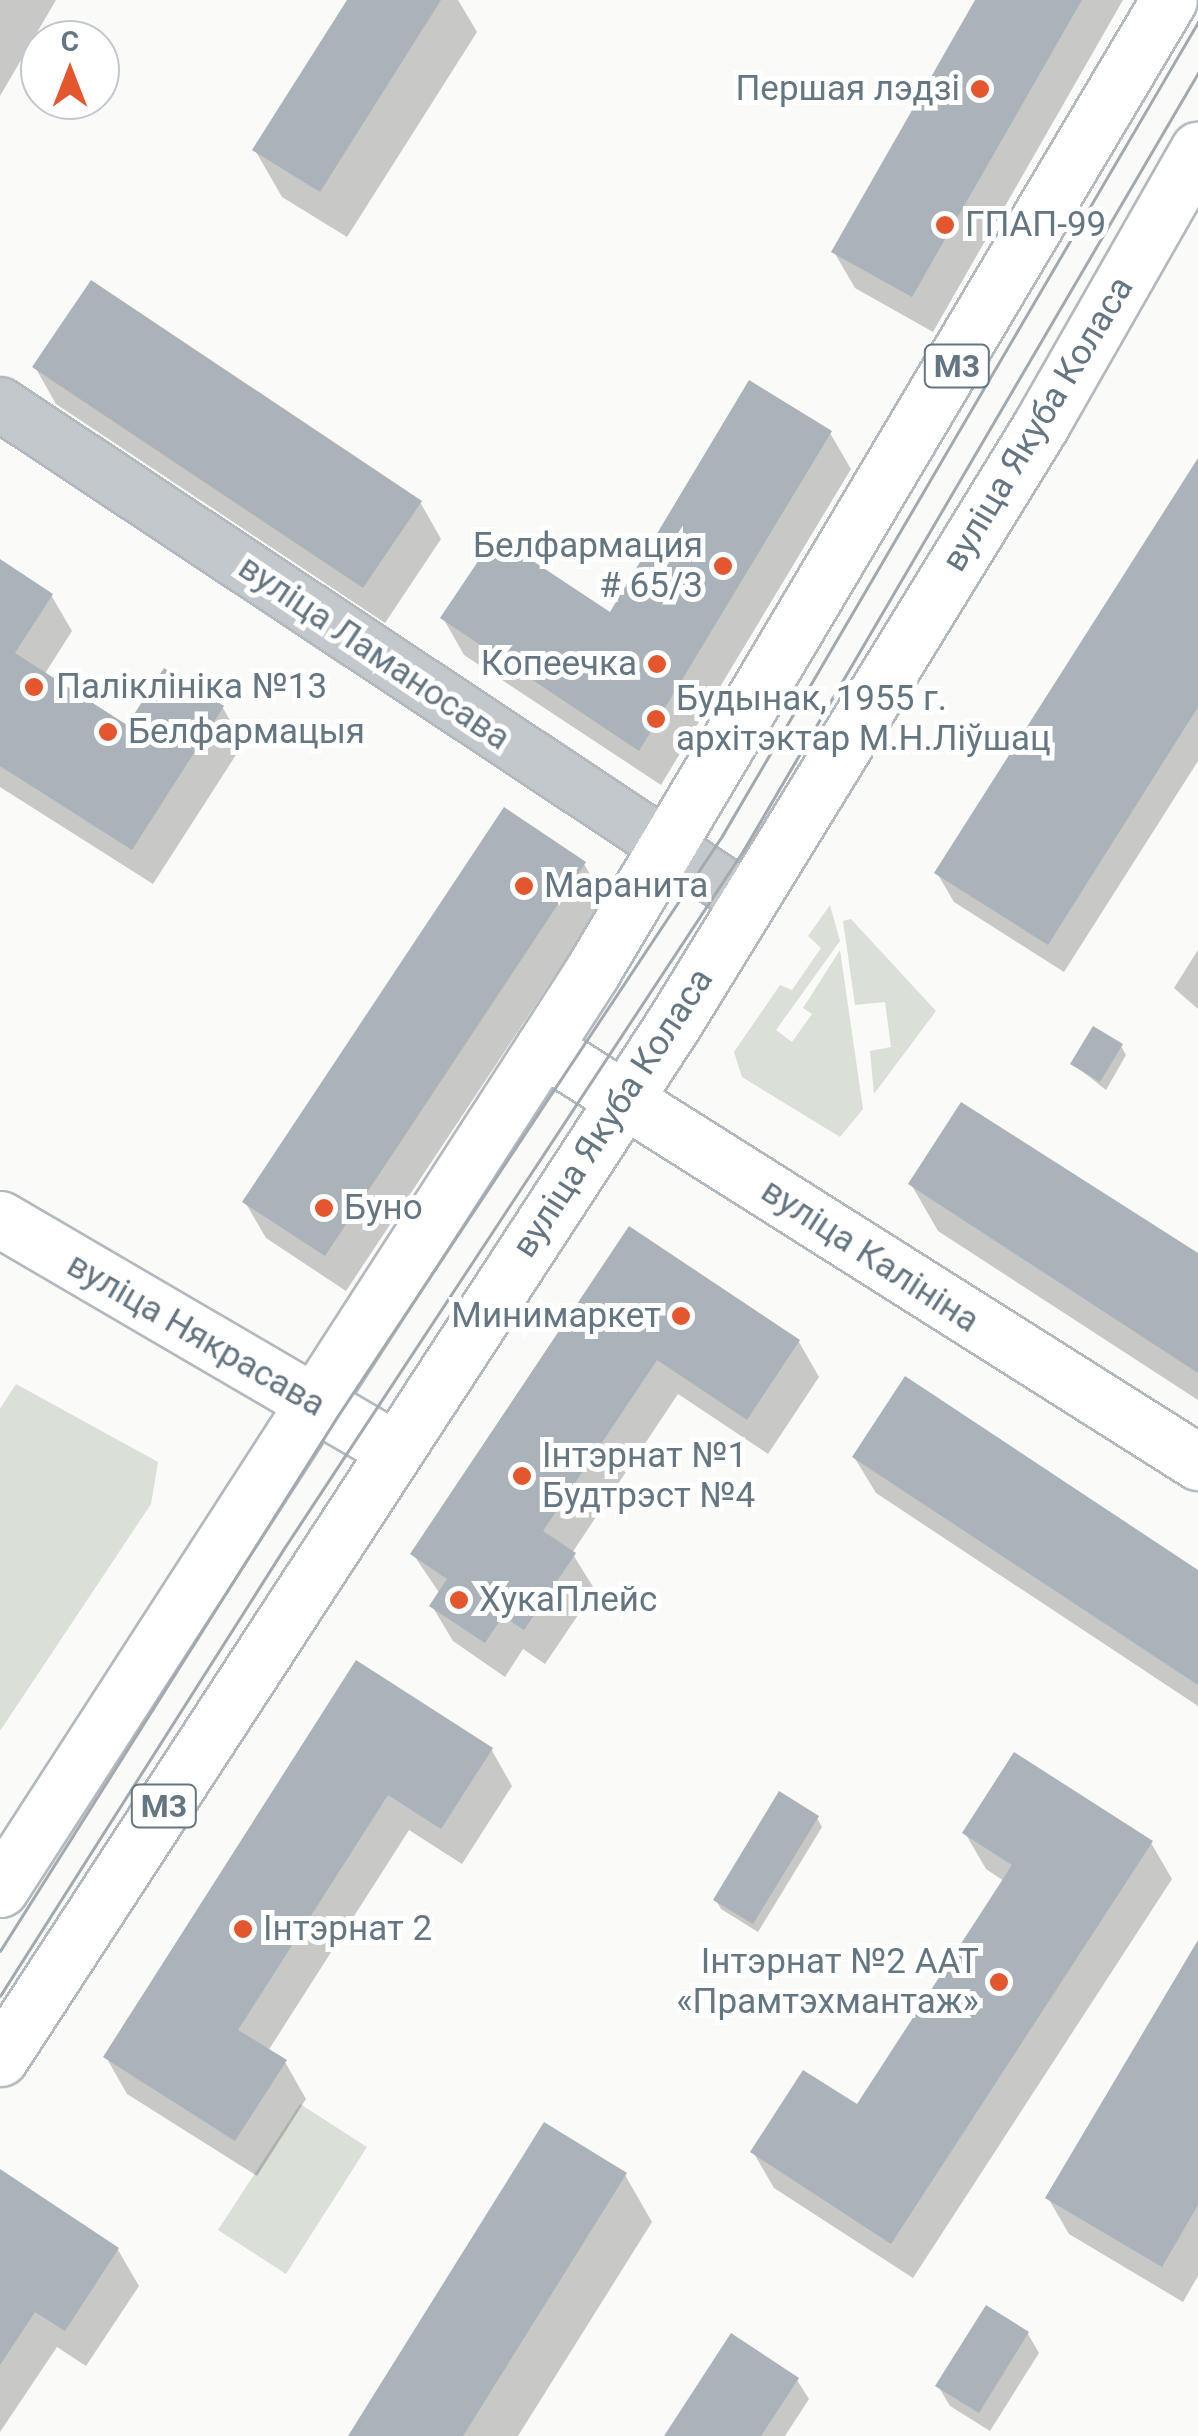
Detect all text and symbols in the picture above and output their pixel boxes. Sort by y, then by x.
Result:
north arrow [20,20,120,120]
text: С [61,25,79,58]
place label: Першая лэдзі [735,68,960,110]
marker: Першая лэдзі [969,78,991,100]
place label: ГПАП-99 [965,204,1106,246]
marker: ГПАП-99 [934,214,956,236]
street label: вуліца Якуба Коласа [933,269,1143,579]
road number: М3 [922,339,992,393]
place label: Белфармация # 65/3 [473,525,703,607]
street label: вуліца Ламаносава [230,547,518,759]
marker: Белфармация # 65/3 [712,555,734,577]
place label: Копеечка [481,643,637,685]
marker: Копеечка [646,653,668,675]
place label: Паліклініка №13 [56,666,327,708]
marker: Паліклініка №13 [21,674,47,700]
place label: Будынак, 1955 г. архітэктар М.Н.Ліўшац [676,678,1051,760]
marker: Будынак, 1955 г. архітэктар М.Н.Ліўшац [645,708,667,730]
place label: Белфармацыя [128,711,365,753]
marker: Белфармацыя [97,721,119,743]
place label: Маранита [544,865,708,907]
marker: Маранита [513,875,535,897]
street label: вуліца Якуба Коласа [504,961,722,1265]
street label: вуліца Калініна [753,1170,987,1342]
place label: Буно [344,1187,423,1229]
marker: Буно [313,1197,335,1219]
street label: вуліца Някрасава [59,1244,333,1426]
place label: Минимаркет [451,1295,661,1337]
marker: Минимаркет [670,1305,692,1327]
place label: Інтэрнат №1 Будтрэст №4 [542,1435,755,1517]
marker: Інтэрнат №1 Будтрэст №4 [511,1465,533,1487]
place label: ХукаПлейс [479,1579,657,1621]
marker: ХукаПлейс [448,1589,470,1611]
road number: М3 [129,1779,199,1833]
place label: Інтэрнат 2 [263,1908,432,1950]
marker: Інтэрнат 2 [232,1918,254,1940]
place label: Інтэрнат №2 ААТ «Прамтэхмантаж» [676,1941,979,2023]
marker: Інтэрнат №2 ААТ «Прамтэхмантаж» [988,1971,1010,1993]

